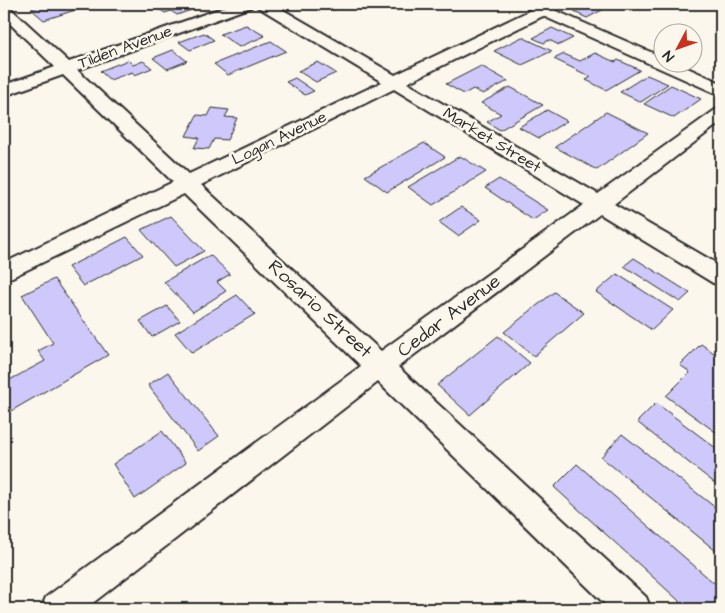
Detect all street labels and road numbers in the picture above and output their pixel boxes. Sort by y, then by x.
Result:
street label: Tilden Avenue [75,20,175,74]
street label: Market Street [439,102,546,178]
street label: Logan Avenue [228,105,331,171]
street label: Rosario Street [262,254,378,365]
street label: Cedar Avenue [392,268,506,364]

